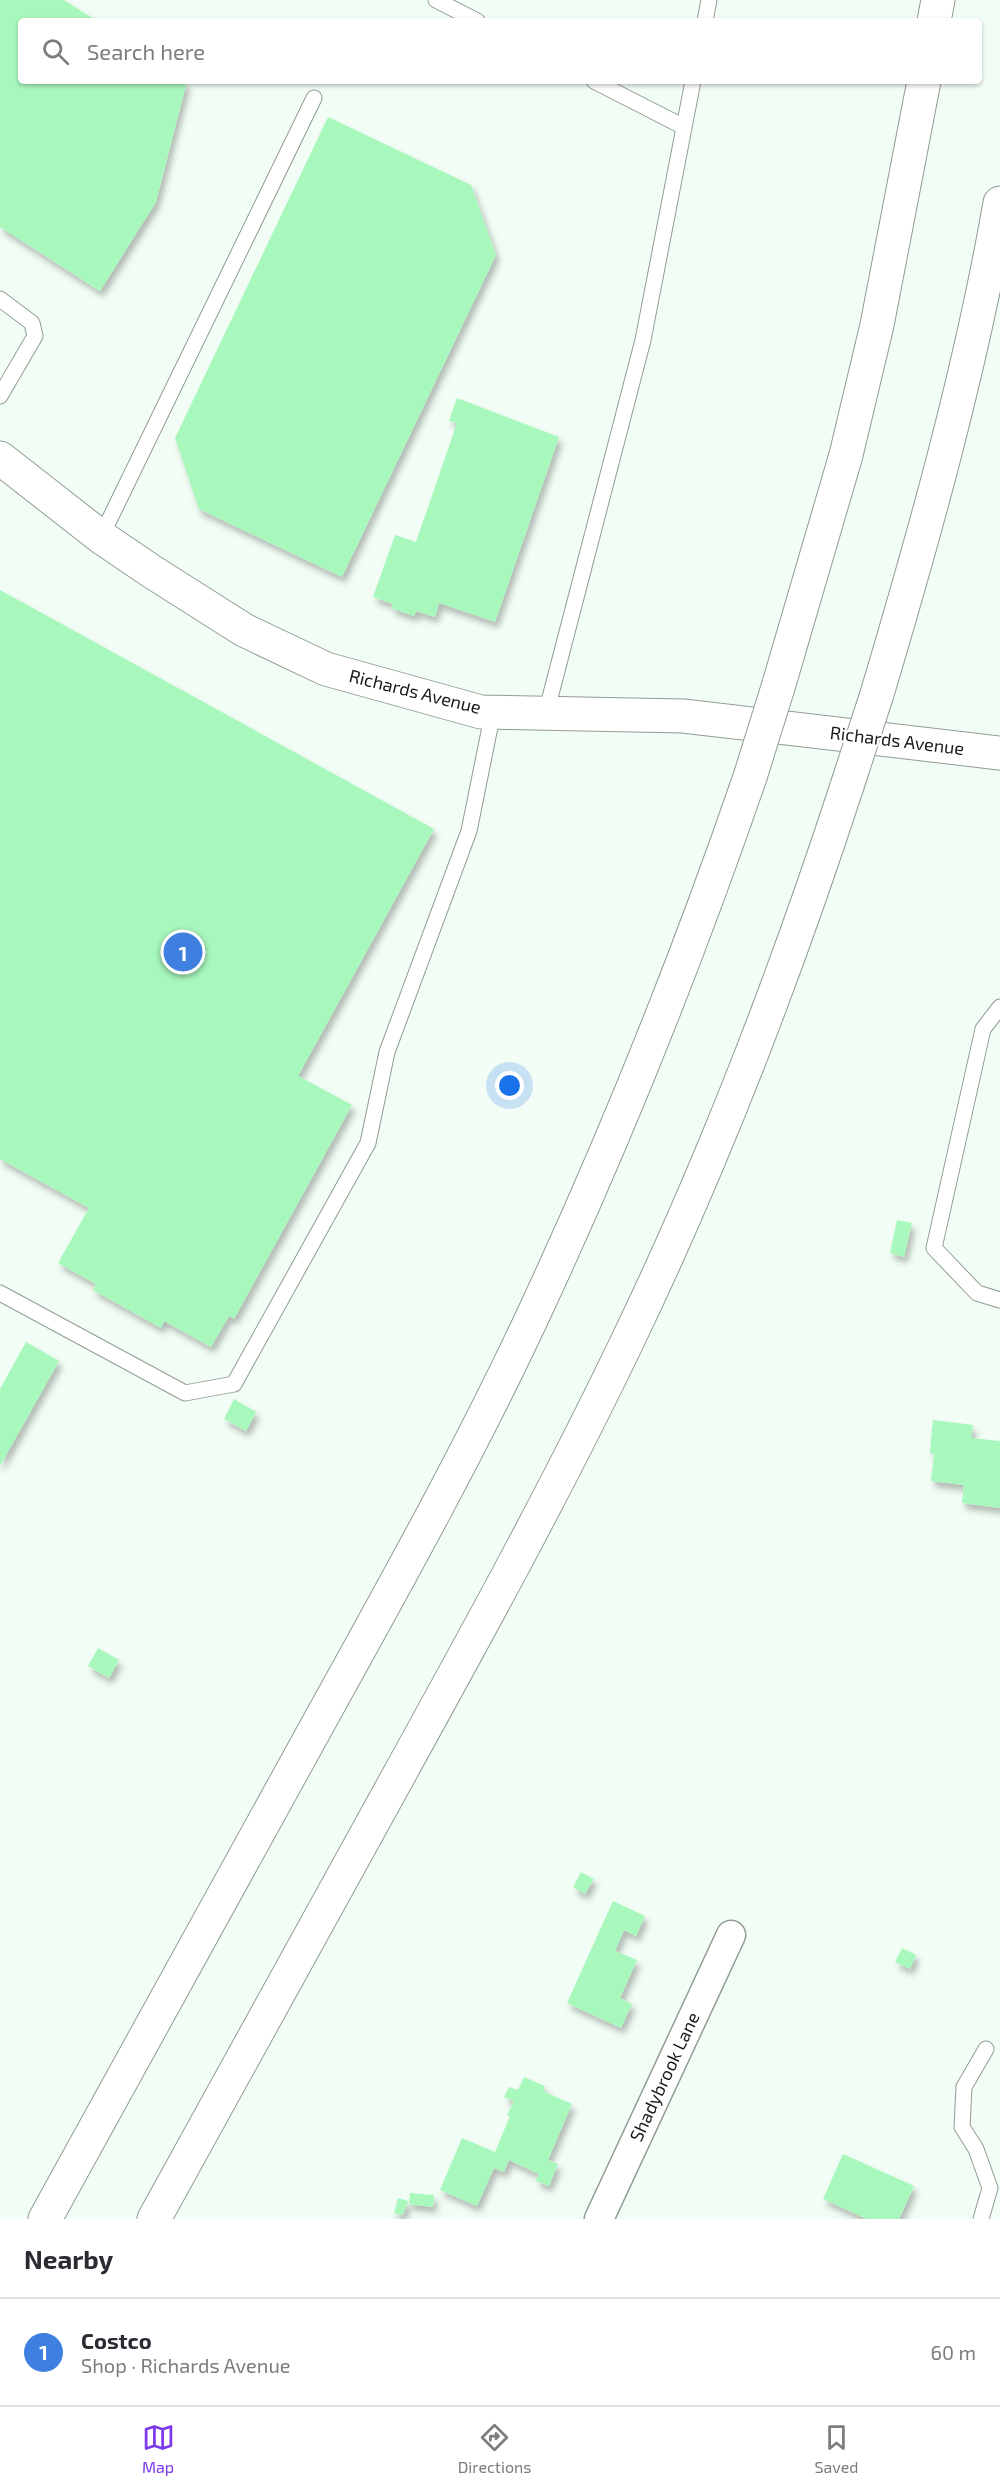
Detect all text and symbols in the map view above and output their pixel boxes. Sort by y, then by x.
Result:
search box [18,18,982,84]
icon: search [39,35,72,68]
text: Search here [87,38,205,64]
street label: Richards Avenue [347,664,483,718]
street label: Richards Avenue [829,721,966,759]
pin: 1 [164,930,202,974]
your location [495,1071,524,1100]
street label: Shadybrook Lane [624,2008,704,2145]
text: Nearby [24,2243,113,2274]
text: Costco [81,2327,152,2353]
text: 1 [39,2340,48,2364]
text: 60 m [931,2340,976,2364]
text: Shop · Richards Avenue [81,2353,291,2377]
tab: Map [142,2421,175,2476]
tab: Directions [458,2421,531,2476]
tab: Saved [815,2421,858,2476]

